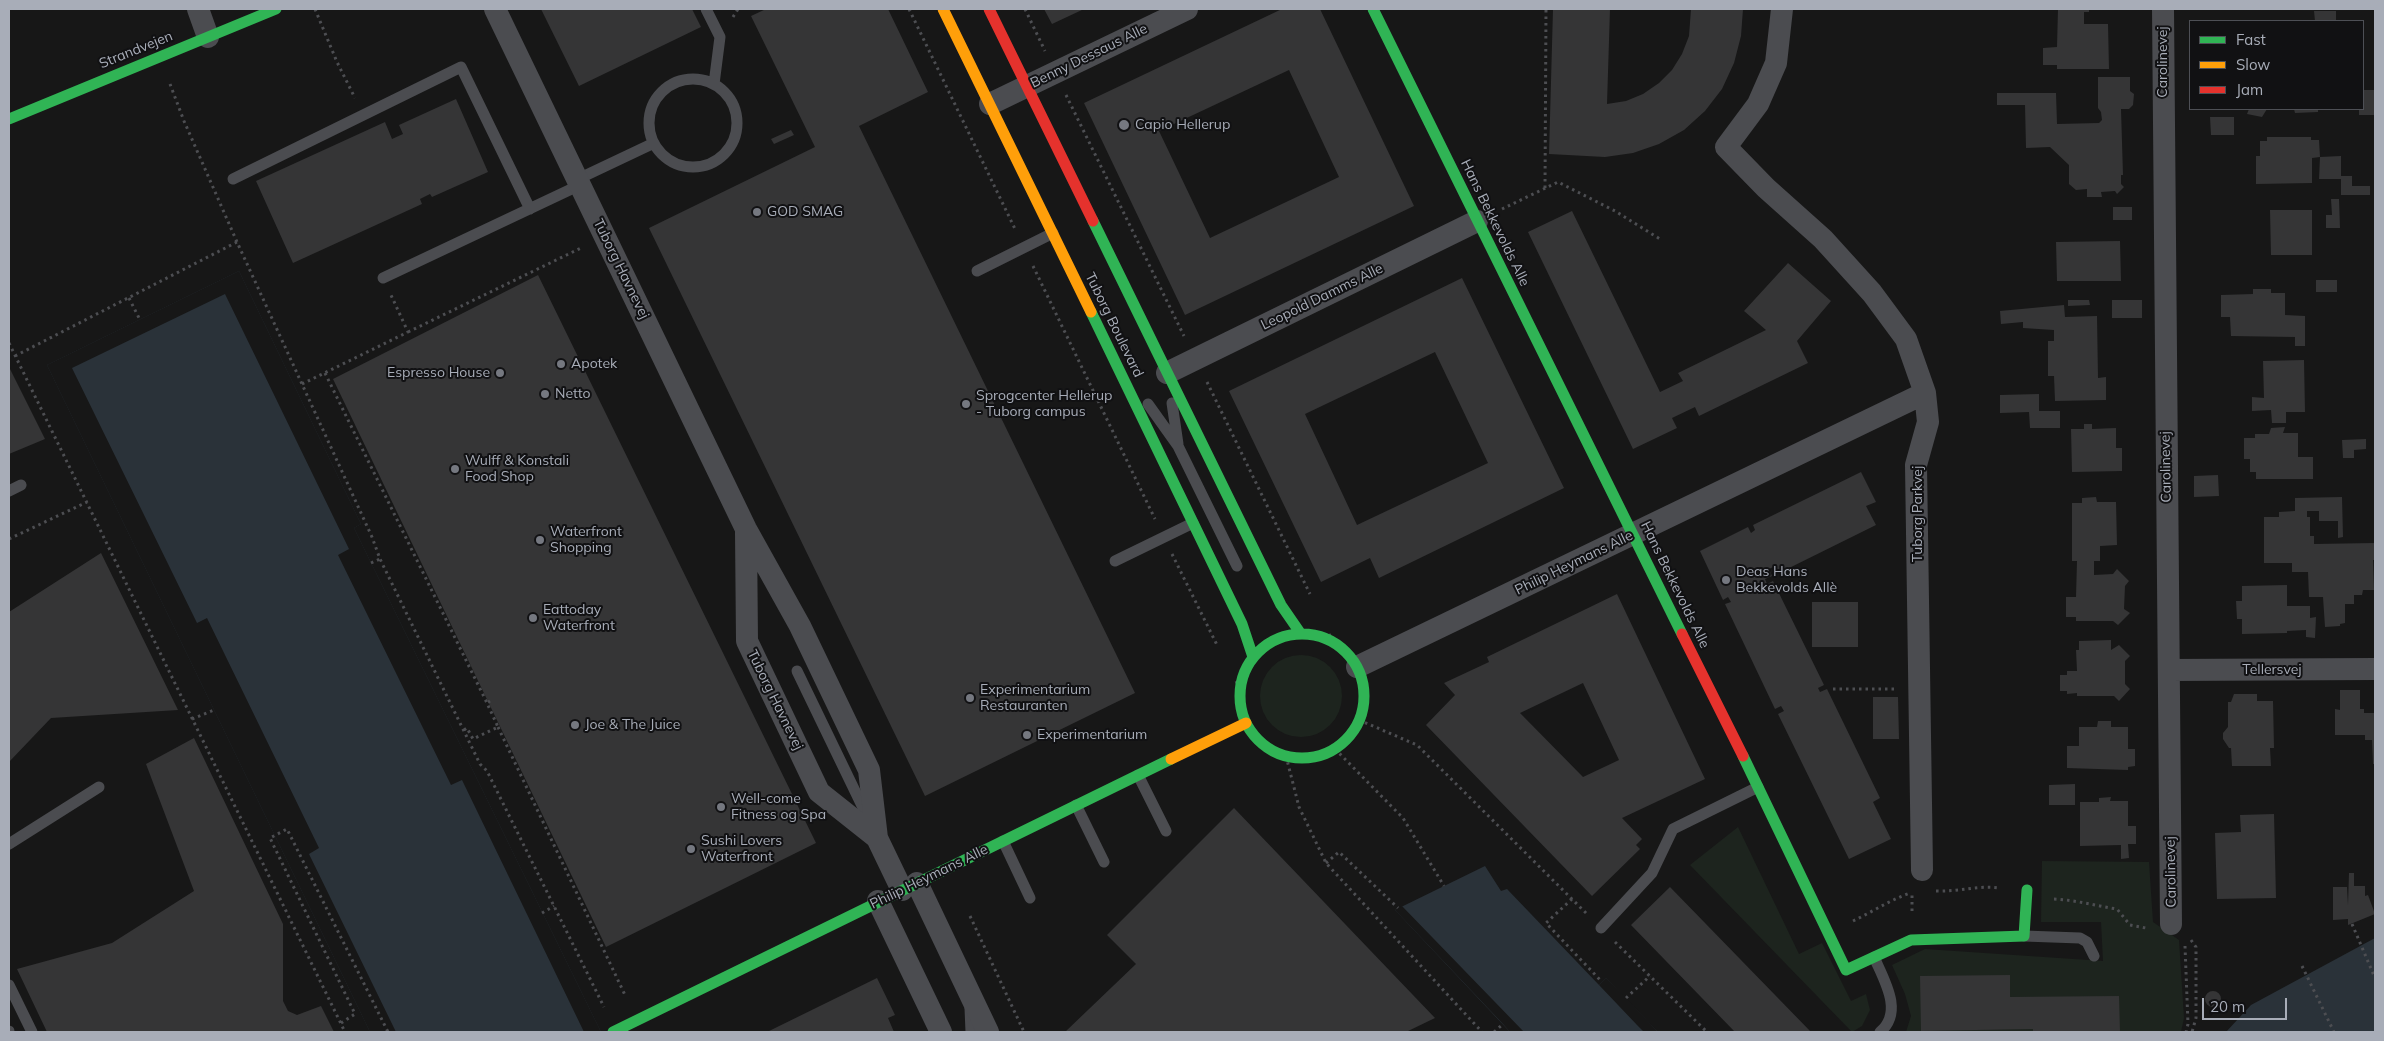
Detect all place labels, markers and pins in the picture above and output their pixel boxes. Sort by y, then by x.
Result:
place label: Capio Hellerup [1135,117,1230,133]
marker: Capio Hellerup [1117,118,1131,132]
place label: GOD SMAG [767,204,843,220]
marker: GOD SMAG [751,206,763,218]
place label: Apotek [571,356,617,372]
marker: Apotek [555,358,567,370]
place label: Espresso House [387,365,490,381]
marker: Espresso House [494,367,506,379]
place label: Netto [555,386,591,402]
marker: Netto [539,388,551,400]
place label: Sprogcenter Hellerup - Tuborg campus [976,388,1113,421]
marker: Sprogcenter Hellerup - Tuborg campus [960,398,972,410]
place label: Wulff & Konstali Food Shop [465,453,569,486]
marker: Wulff & Konstali Food Shop [449,463,461,475]
place label: Waterfront Shopping [550,524,622,556]
marker: Waterfront Shopping [534,534,546,546]
place label: Deas Hans Bekkevolds Allè [1736,564,1837,596]
marker: Deas Hans Bekkevolds Allè [1720,574,1732,586]
place label: Eattoday Waterfront [543,602,615,634]
marker: Eattoday Waterfront [527,612,539,624]
place label: Experimentarium Restauranten [980,682,1090,714]
marker: Experimentarium Restauranten [964,692,976,704]
place label: Joe & The Juice [585,717,680,733]
marker: Joe & The Juice [569,719,581,731]
place label: Experimentarium [1037,727,1147,743]
marker: Experimentarium [1021,729,1033,741]
place label: Well-come Fitness og Spa [731,791,826,824]
marker: Well-come Fitness og Spa [715,801,727,813]
place label: Sushi Lovers Waterfront [701,833,782,866]
marker: Sushi Lovers Waterfront [685,843,697,855]

